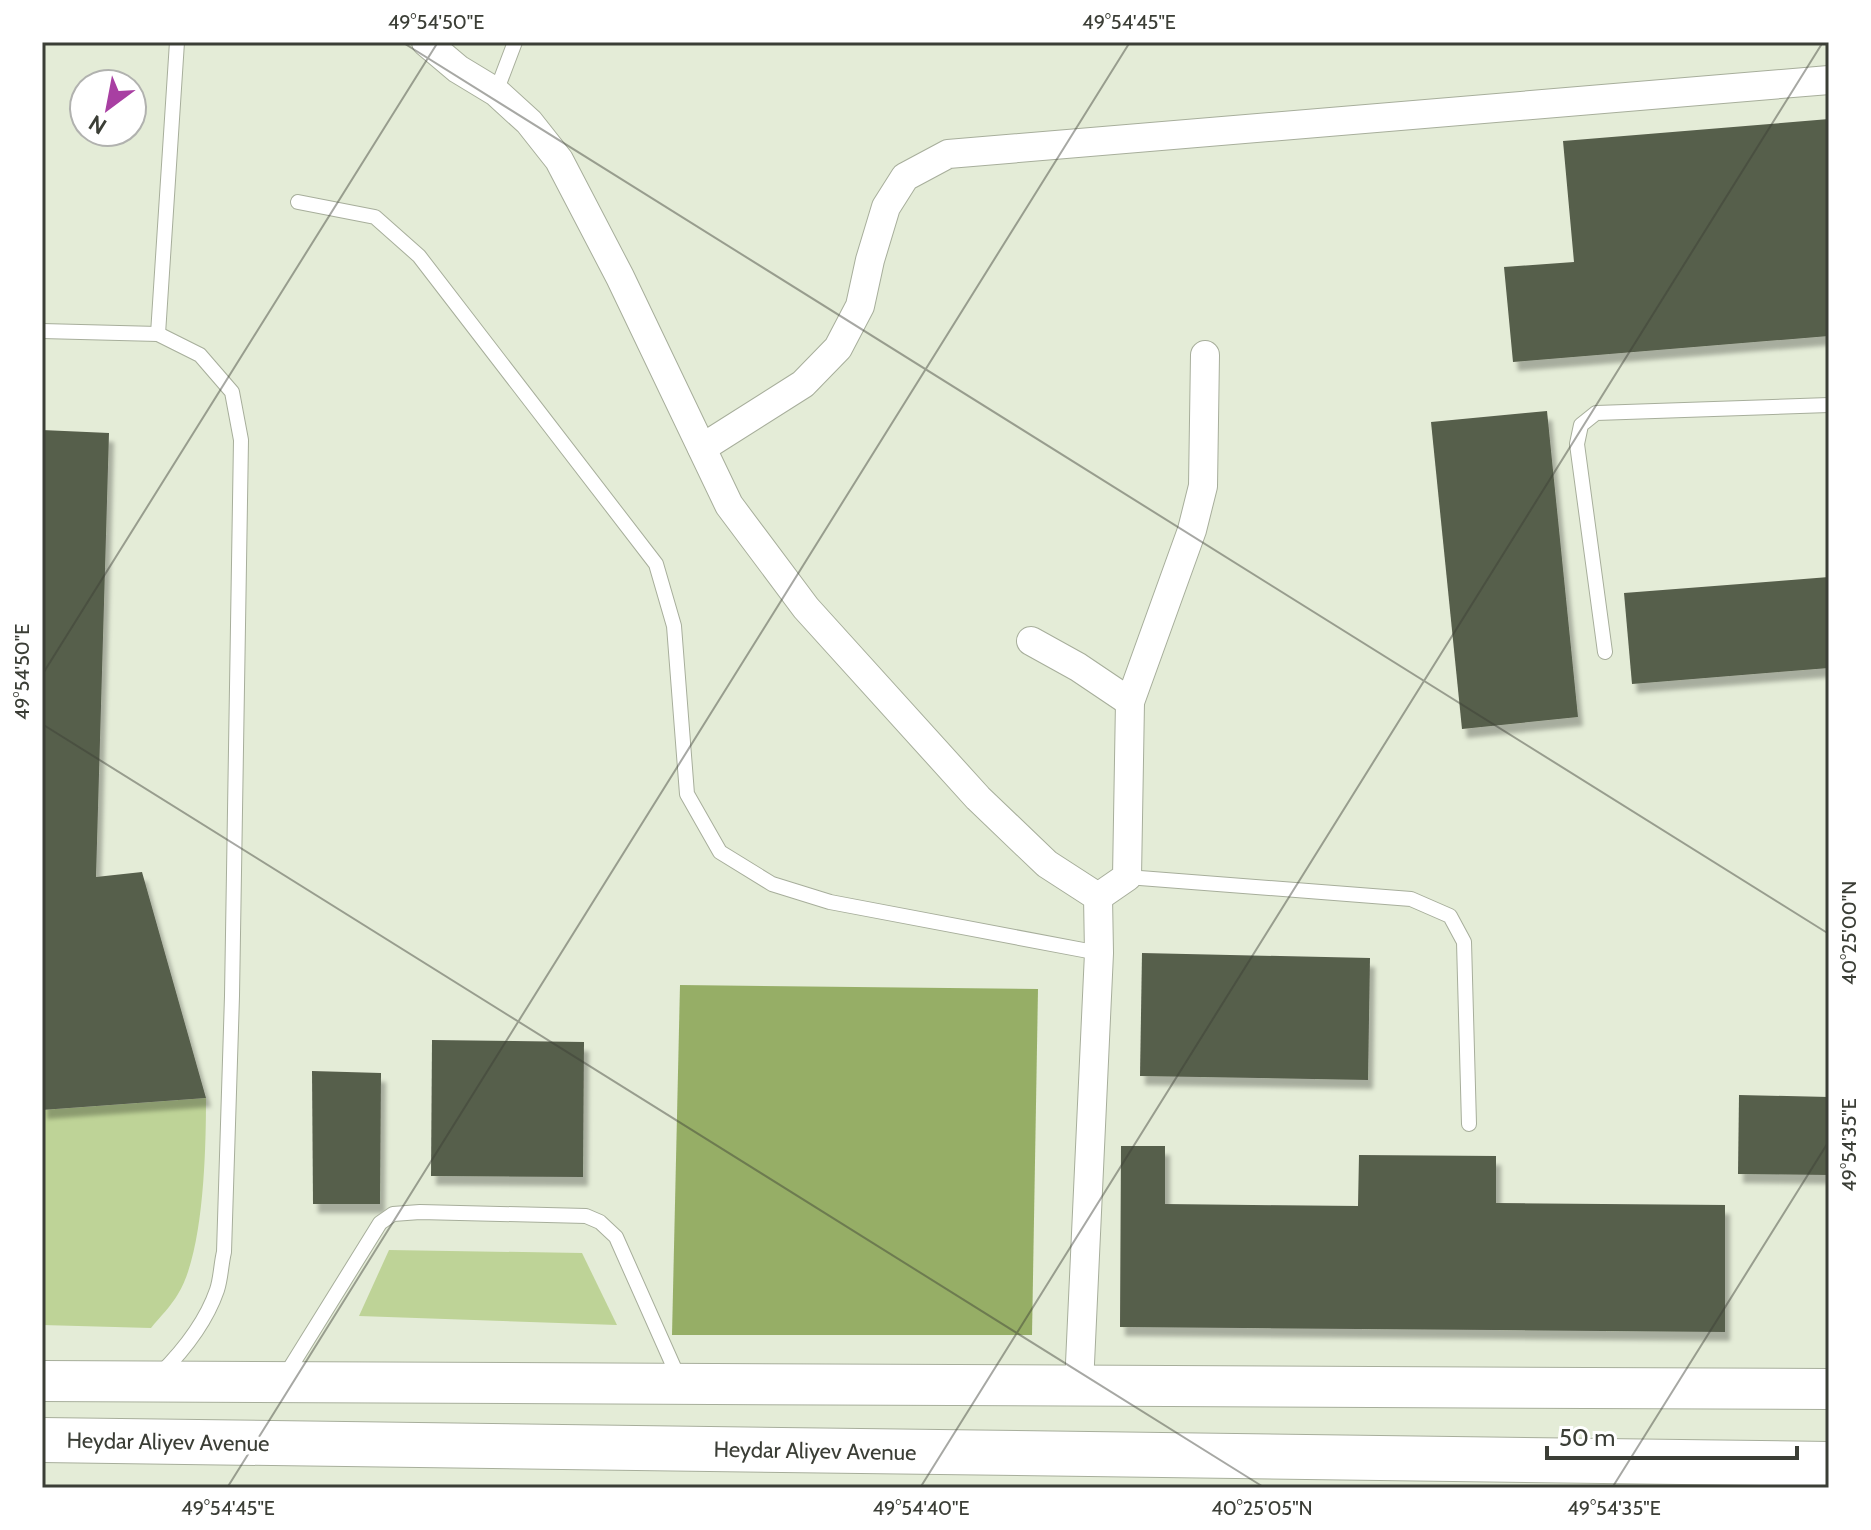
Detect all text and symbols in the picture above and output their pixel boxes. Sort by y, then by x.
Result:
text: 49°54'50"E [388,10,484,34]
text: 49°54'45"E [1082,10,1176,34]
north arrow [68,68,148,148]
text: N [84,109,111,140]
text: 49°54'50"E [10,624,34,720]
text: 40°25'00"N [1837,881,1861,985]
text: 49°54'35"E [1837,1098,1861,1192]
scale bar [1547,1410,1797,1460]
text: 50 m [1559,1423,1615,1452]
street label: Heydar Aliyev Avenue [66,1427,270,1457]
street label: Heydar Aliyev Avenue [713,1436,917,1466]
text: 49°54'45"E [181,1496,275,1520]
text: 49°54'40"E [873,1496,969,1520]
text: 40°25'05"N [1211,1496,1313,1520]
text: 49°54'35"E [1567,1496,1661,1520]

